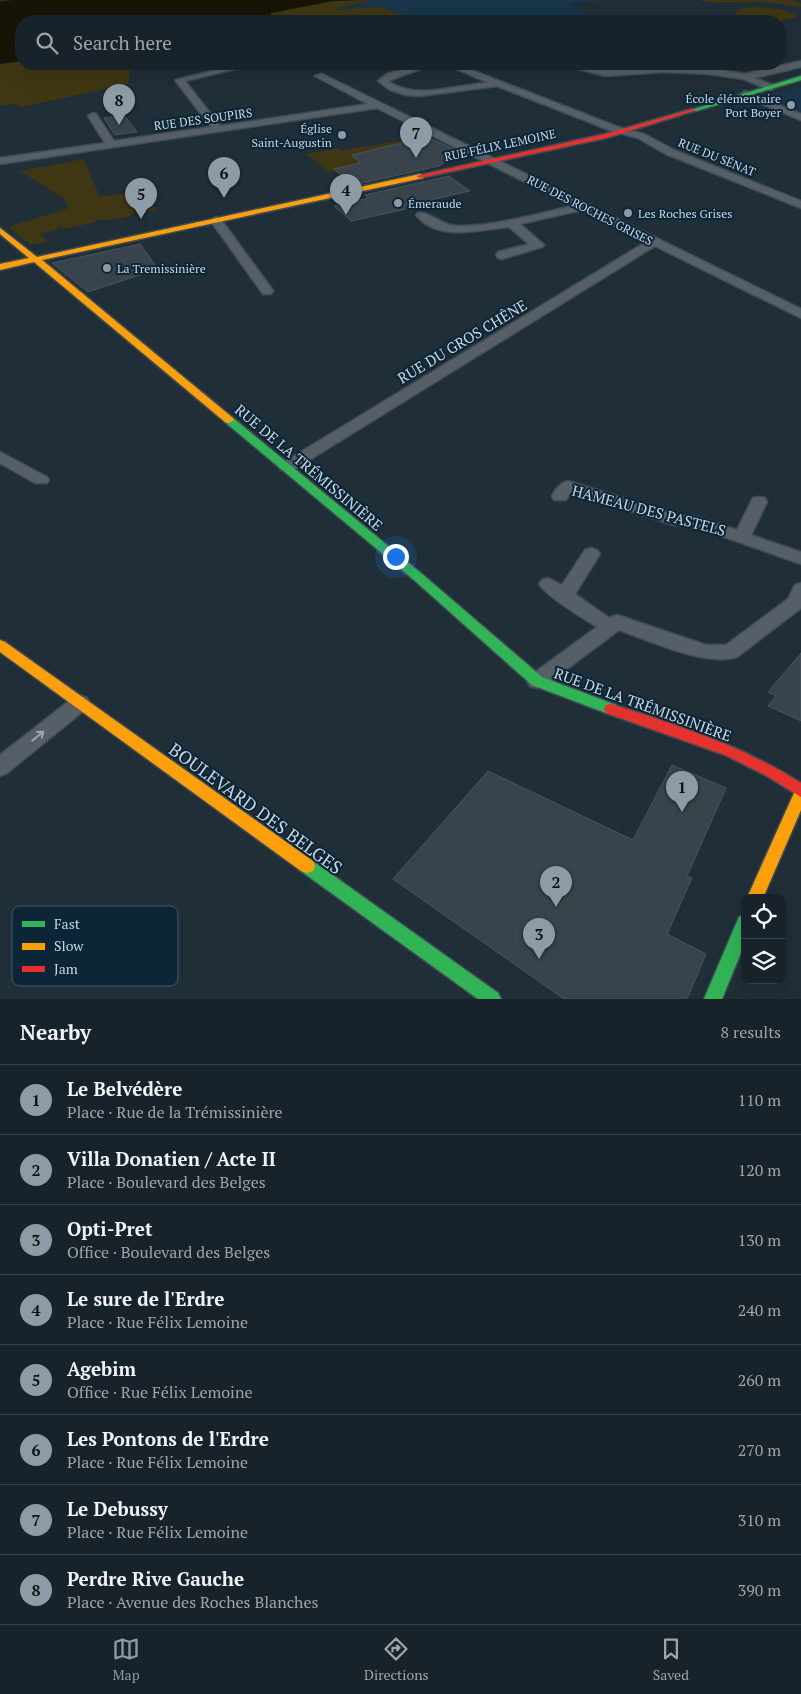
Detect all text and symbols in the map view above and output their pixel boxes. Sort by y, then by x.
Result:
search box [15,15,786,70]
icon: search [33,29,61,57]
text: Search here [73,30,172,55]
pin: 8 [103,84,135,125]
place label: École élémentaire Port Boyer [685,91,781,120]
marker: École élémentaire Port Boyer [785,99,797,111]
street label: RUE DES SOUPIRS [153,105,253,133]
pin: 7 [400,117,432,158]
place label: Église Saint-Augustin [252,121,332,150]
street label: RUE FÉLIX LEMOINE [443,126,557,164]
marker: Église Saint-Augustin [336,129,348,141]
street label: RUE DU SÉNAT [676,135,758,180]
pin: 6 [208,157,240,198]
street label: RUE DES ROCHES GRISES [525,172,655,248]
pin: 4 [330,174,362,215]
pin: 5 [125,178,157,219]
place label: Émeraude [408,196,462,211]
marker: Émeraude [392,197,404,209]
place label: Les Roches Grises [638,206,732,221]
marker: Les Roches Grises [622,207,634,219]
place label: La Tremissinière [117,261,206,276]
marker: La Tremissinière [101,262,113,274]
street label: RUE DU GROS CHÊNE [394,294,530,388]
street label: RUE DE LA TRÉMISSINIÈRE [231,399,387,535]
street label: HAMEAU DES PASTELS [570,480,728,540]
your location [383,544,409,570]
street label: RUE DE LA TRÉMISSINIÈRE [552,663,734,745]
one-way arrow [31,731,44,742]
street label: BOULEVARD DES BELGES [164,737,348,879]
pin: 1 [666,771,698,812]
pin: 2 [540,866,572,907]
map controls [741,894,786,984]
button: locate [741,894,786,939]
legend [12,906,178,986]
text: Fast [54,914,81,933]
pin: 3 [523,918,555,959]
text: Slow [54,936,84,955]
button: layers [741,939,786,984]
text: Jam [54,959,78,978]
text: Nearby [20,1018,91,1046]
text: 8 results [721,1021,781,1043]
text: Le Belvédère [67,1076,182,1101]
text: 1 [31,1089,41,1111]
text: 110 m [738,1089,781,1111]
text: Place · Rue de la Trémissinière [67,1101,283,1123]
text: Villa Donatien / Acte II [67,1146,276,1171]
text: 2 [31,1159,41,1181]
text: 120 m [738,1159,781,1181]
text: Place · Boulevard des Belges [67,1171,266,1193]
text: Opti-Pret [67,1216,153,1241]
text: 3 [31,1229,41,1251]
text: 130 m [738,1229,781,1251]
text: Office · Boulevard des Belges [67,1241,270,1263]
text: Le sure de l'Erdre [67,1286,224,1311]
text: 4 [31,1299,41,1321]
text: 240 m [738,1299,781,1321]
text: Place · Rue Félix Lemoine [67,1311,248,1333]
text: Agebim [67,1356,136,1381]
text: 5 [31,1369,41,1391]
text: 260 m [738,1369,781,1391]
text: Office · Rue Félix Lemoine [67,1381,253,1403]
text: Les Pontons de l'Erdre [67,1426,269,1451]
text: 6 [31,1439,41,1461]
text: 270 m [738,1439,781,1461]
text: Place · Rue Félix Lemoine [67,1451,248,1473]
text: Le Debussy [67,1496,168,1521]
text: 7 [31,1509,41,1531]
text: 310 m [738,1509,781,1531]
text: Place · Rue Félix Lemoine [67,1521,248,1543]
text: Perdre Rive Gauche [67,1566,244,1591]
text: 8 [31,1579,41,1601]
text: 390 m [738,1579,781,1601]
text: Place · Avenue des Roches Blanches [67,1591,319,1613]
tab: Map [112,1635,140,1684]
tab: Directions [364,1635,429,1684]
tab: Saved [653,1635,689,1684]

